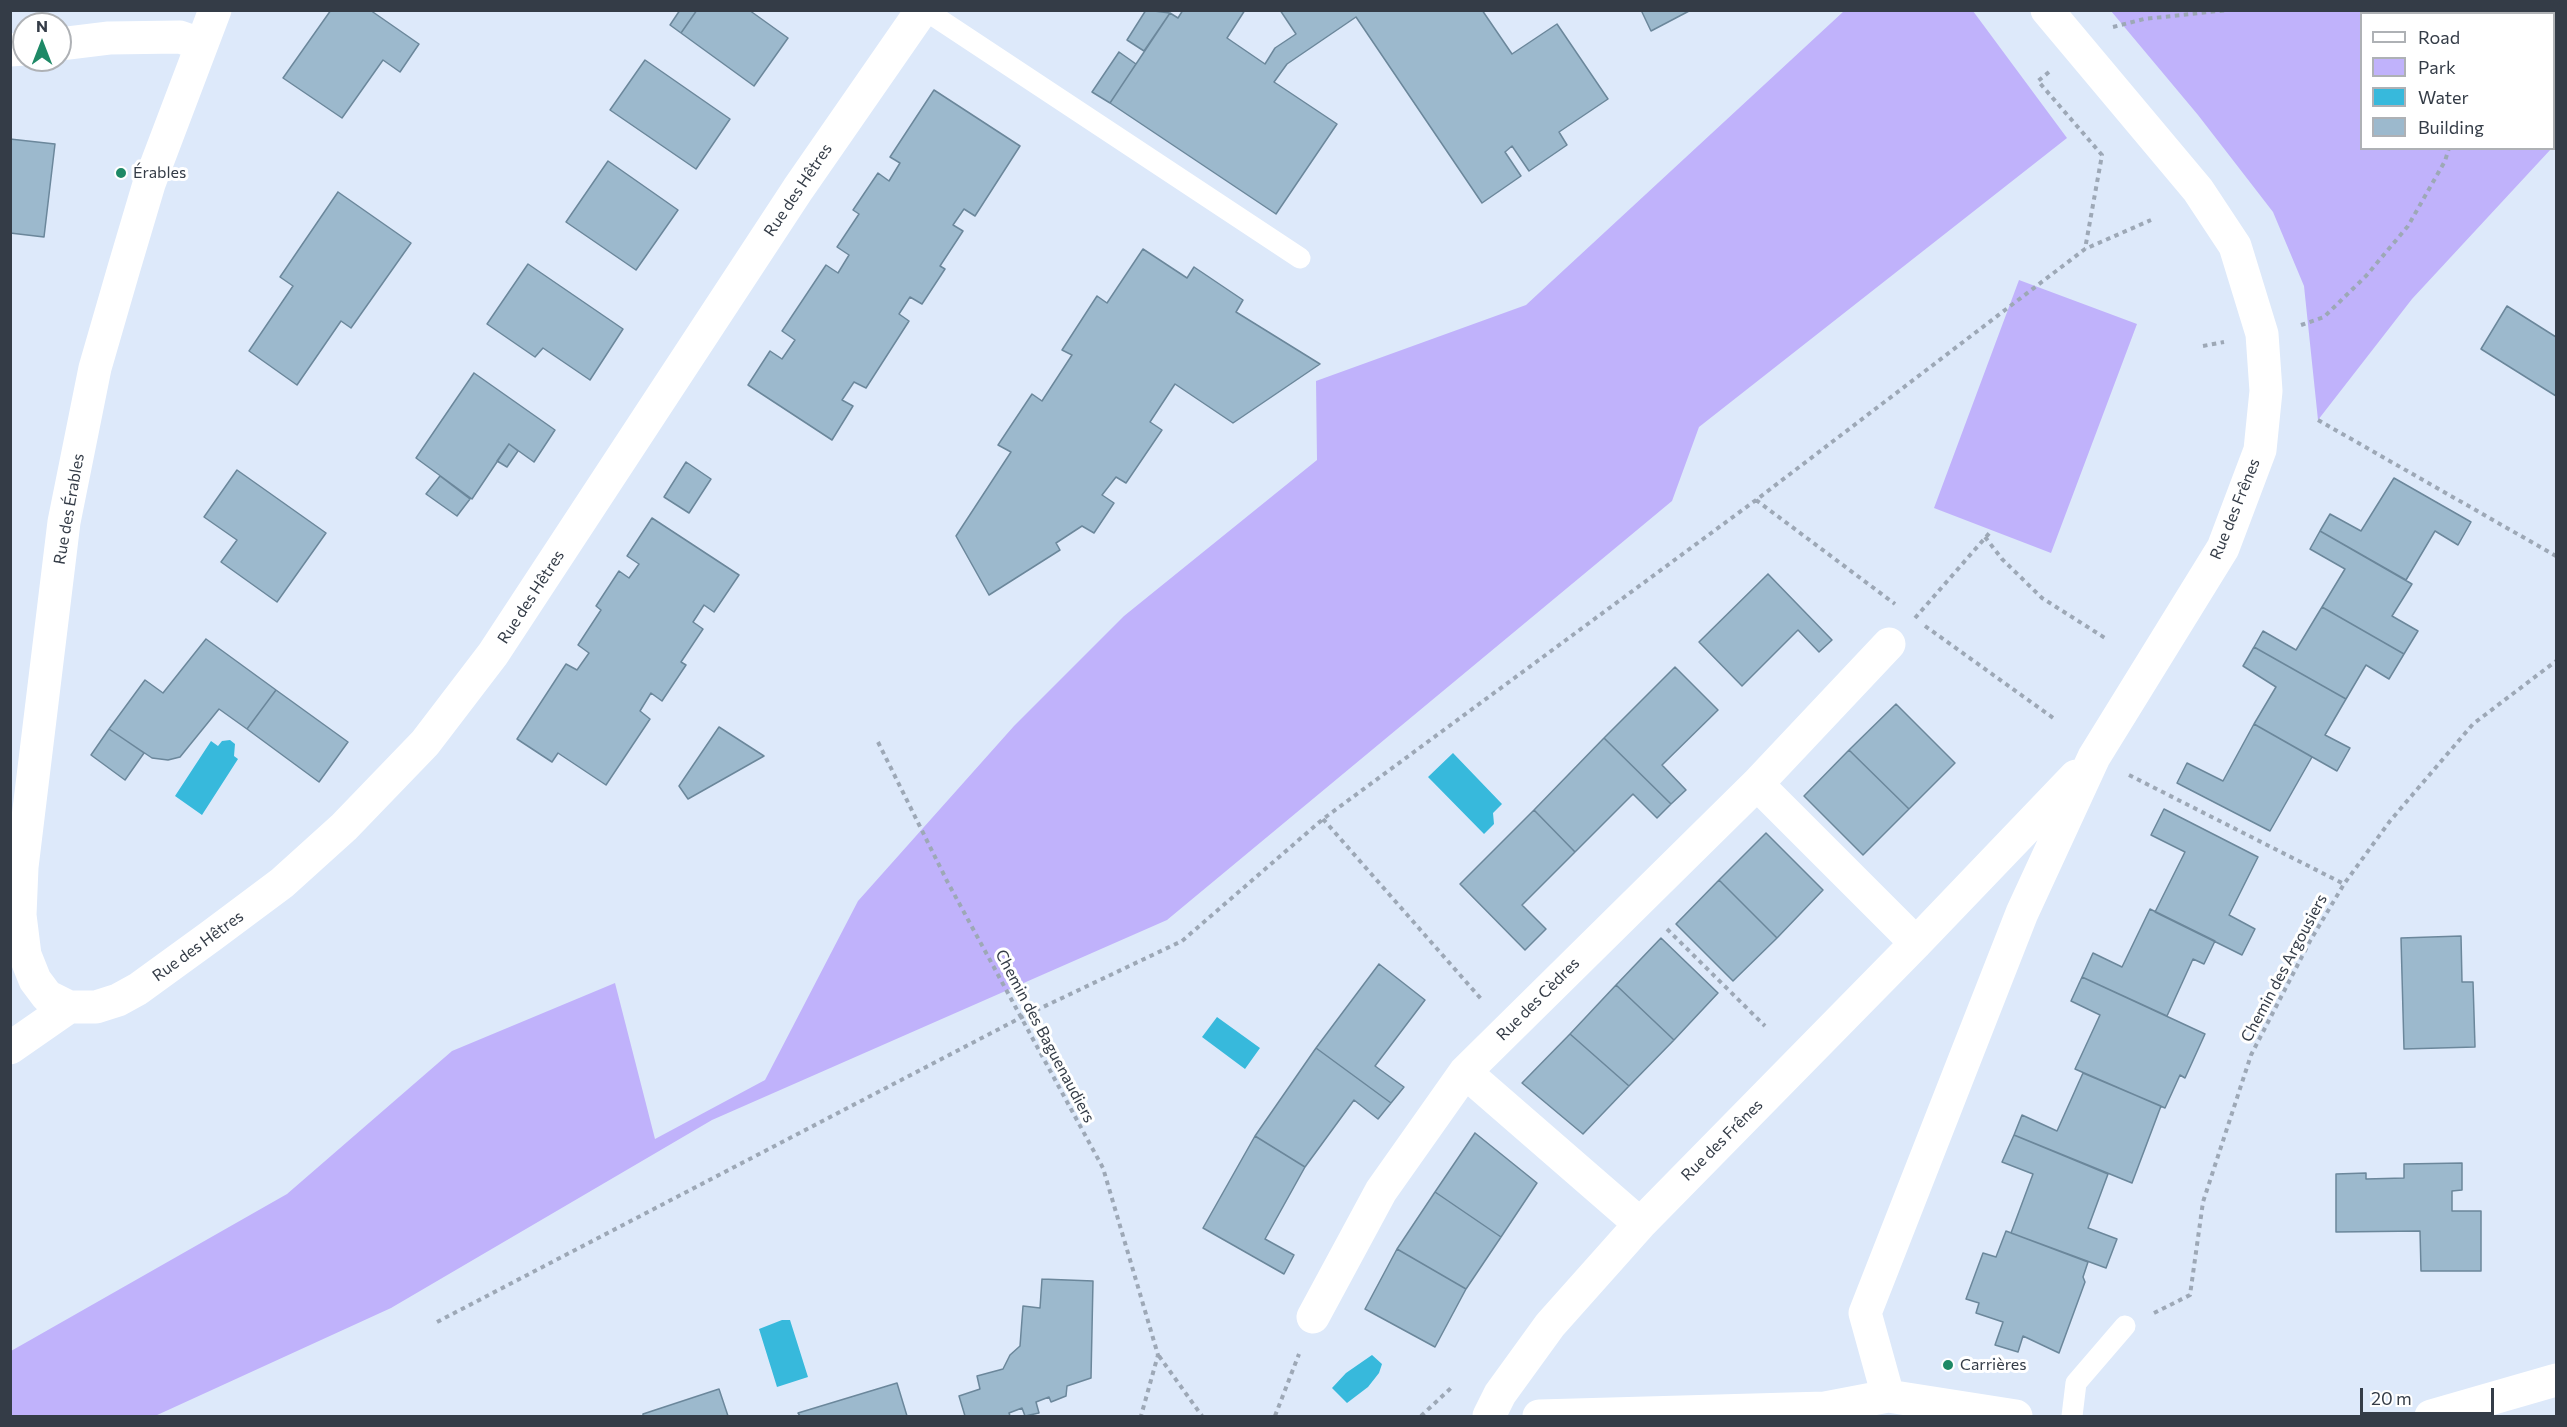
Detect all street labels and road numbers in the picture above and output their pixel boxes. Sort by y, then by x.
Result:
street label: Rue des Hêtres [760,140,836,240]
street label: Rue des Érables [50,452,88,566]
street label: Rue des Frênes [2206,456,2264,562]
street label: Rue des Hêtres [494,547,568,647]
street label: Chemin des Argousiers [2237,891,2331,1045]
street label: Rue des Hêtres [149,907,247,985]
street label: Chemin des Baguenaudiers [991,946,1099,1126]
street label: Rue des Cèdres [1492,953,1584,1045]
street label: Rue des Frênes [1677,1095,1767,1185]

